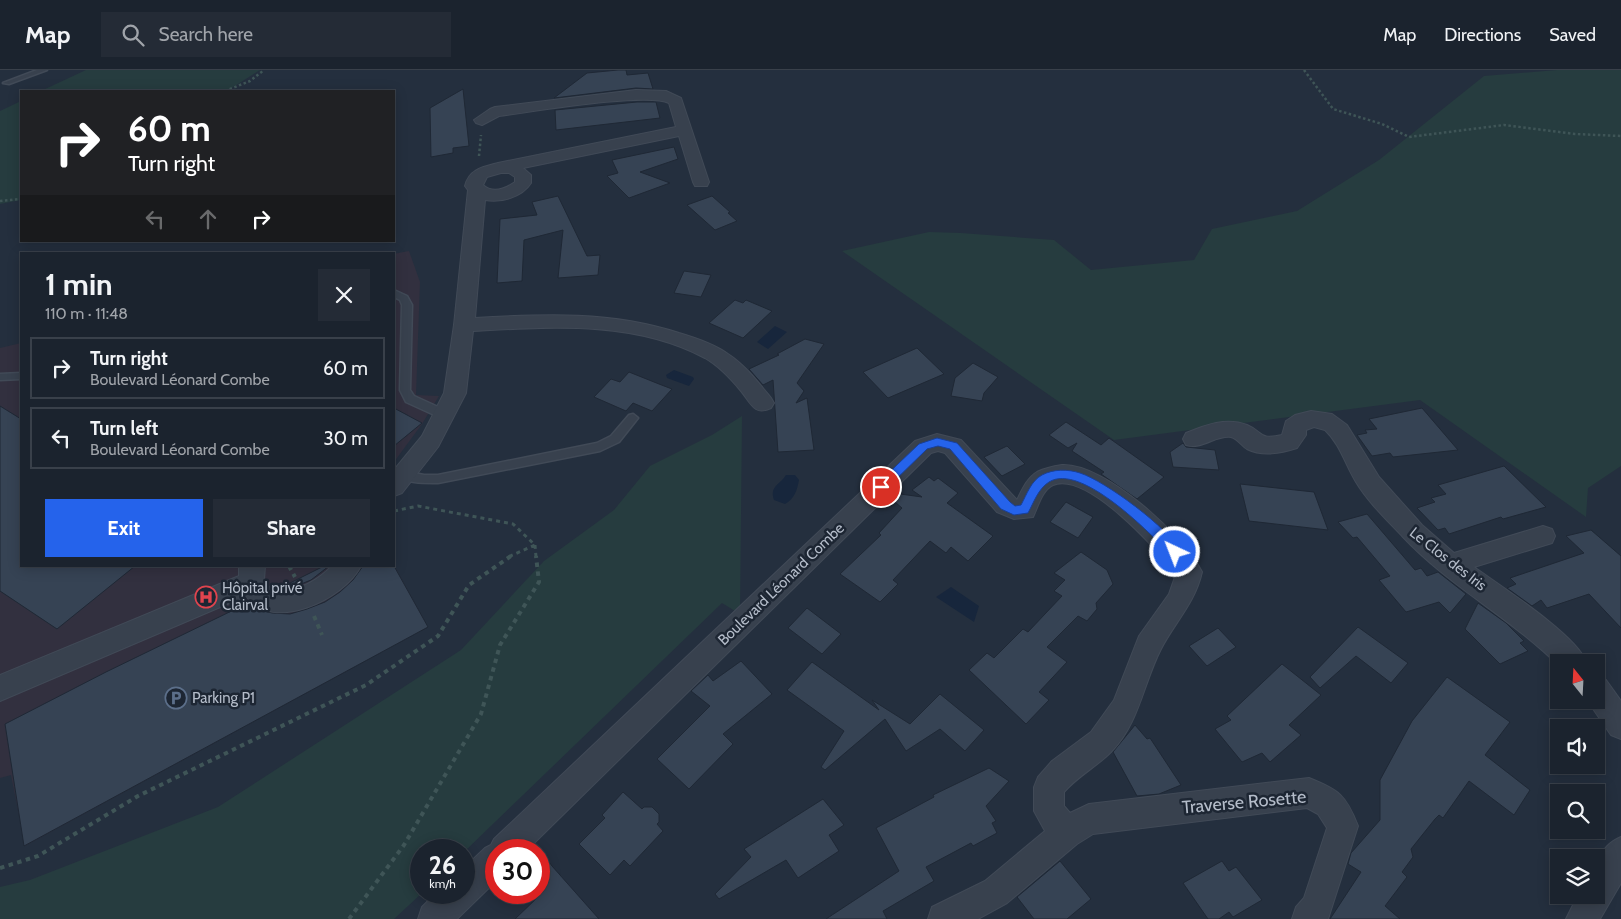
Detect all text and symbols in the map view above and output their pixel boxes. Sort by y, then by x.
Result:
search box [101,12,451,57]
text: Map [25,20,71,49]
icon: search [119,21,147,49]
text: Search here [159,23,253,46]
text: Map [1383,24,1416,46]
text: Directions [1444,24,1521,46]
text: Saved [1549,24,1596,46]
text: 60 m [128,107,211,150]
icon: right [45,110,110,175]
text: Turn right [128,150,215,177]
icon: left [141,205,169,233]
icon: ahead [194,205,222,233]
icon: right [247,205,275,233]
text: 1 min [45,266,113,303]
button: close [318,269,370,321]
text: 110 m · 11:48 [45,304,128,323]
text: Turn right [90,347,168,370]
icon: right [47,354,75,382]
text: 60 m [323,357,368,380]
text: Boulevard Léonard Combe [90,370,270,389]
text: Turn left [90,417,158,440]
icon: left [47,424,75,452]
text: 30 m [324,427,368,450]
text: Boulevard Léonard Combe [90,440,270,459]
pin [860,466,902,508]
icon: arrive [867,473,895,501]
button: Exit [45,499,203,557]
button: Share [213,499,370,557]
street label: Boulevard Léonard Combe [714,519,848,649]
street label: Le Clos des Iris [1406,523,1490,595]
position arrow [1148,525,1200,577]
place label: Hôpital privé Clairval [222,579,303,614]
hospital icon: Hôpital privé Clairval [194,585,218,609]
north arrow [1550,654,1605,709]
map controls [1550,654,1605,904]
parking icon: Parking P1 [164,686,188,710]
place label: Parking P1 [192,689,255,707]
button: sound [1550,719,1605,774]
button: search [1550,784,1605,839]
street label: Traverse Rosette [1181,786,1307,818]
speed limit sign: 30 [485,839,550,904]
button: layers [1550,849,1605,904]
text: 26 [429,850,456,880]
text: km/h [429,876,456,891]

